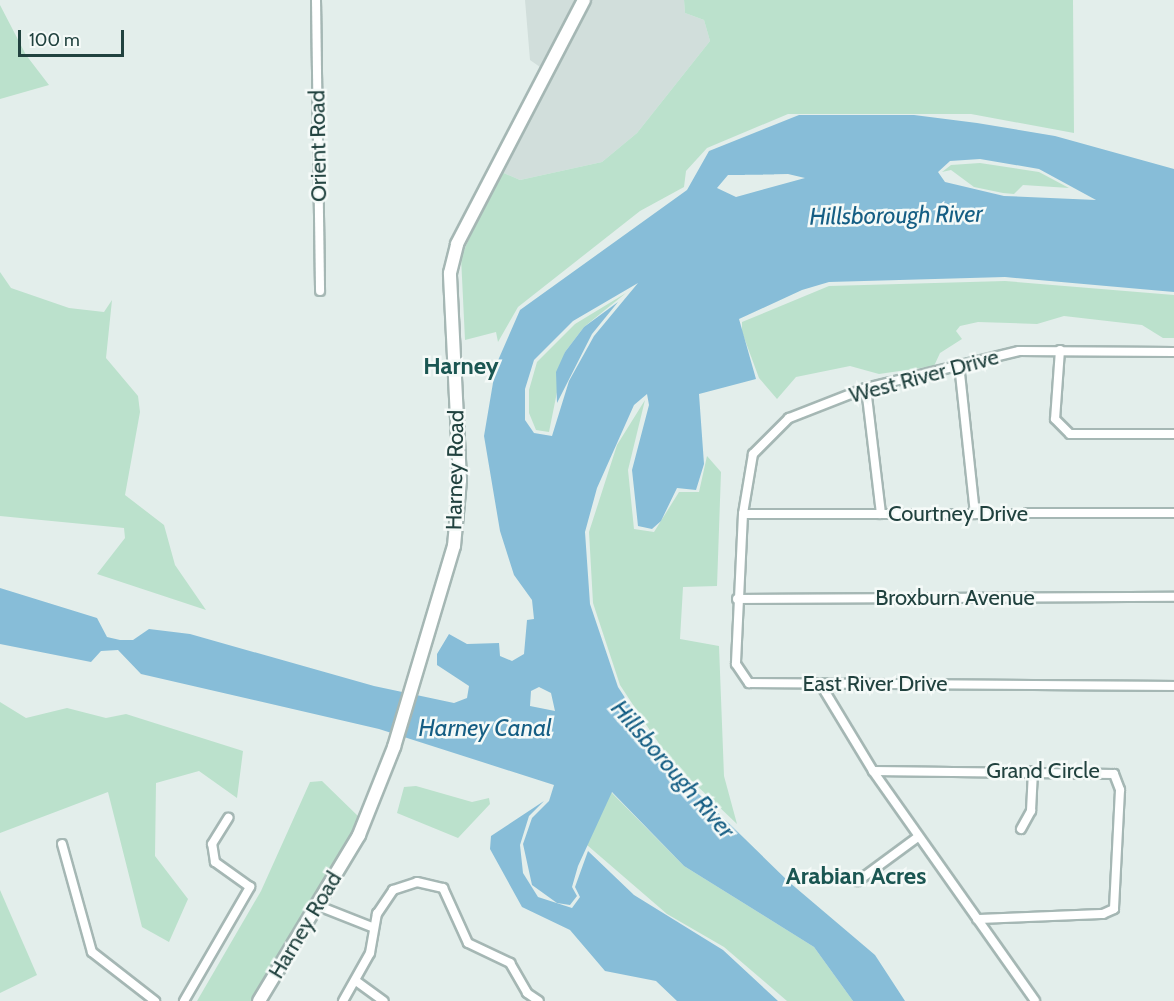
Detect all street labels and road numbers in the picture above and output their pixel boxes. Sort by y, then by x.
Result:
street label: Orient Road [304,90,332,202]
street label: West River Drive [846,343,1002,409]
street label: Harney Road [441,410,469,530]
street label: Courtney Drive [888,501,1028,527]
street label: Broxburn Avenue [875,585,1035,611]
street label: East River Drive [802,671,948,697]
street label: Grand Circle [986,758,1100,784]
street label: Harney Road [263,867,347,983]

